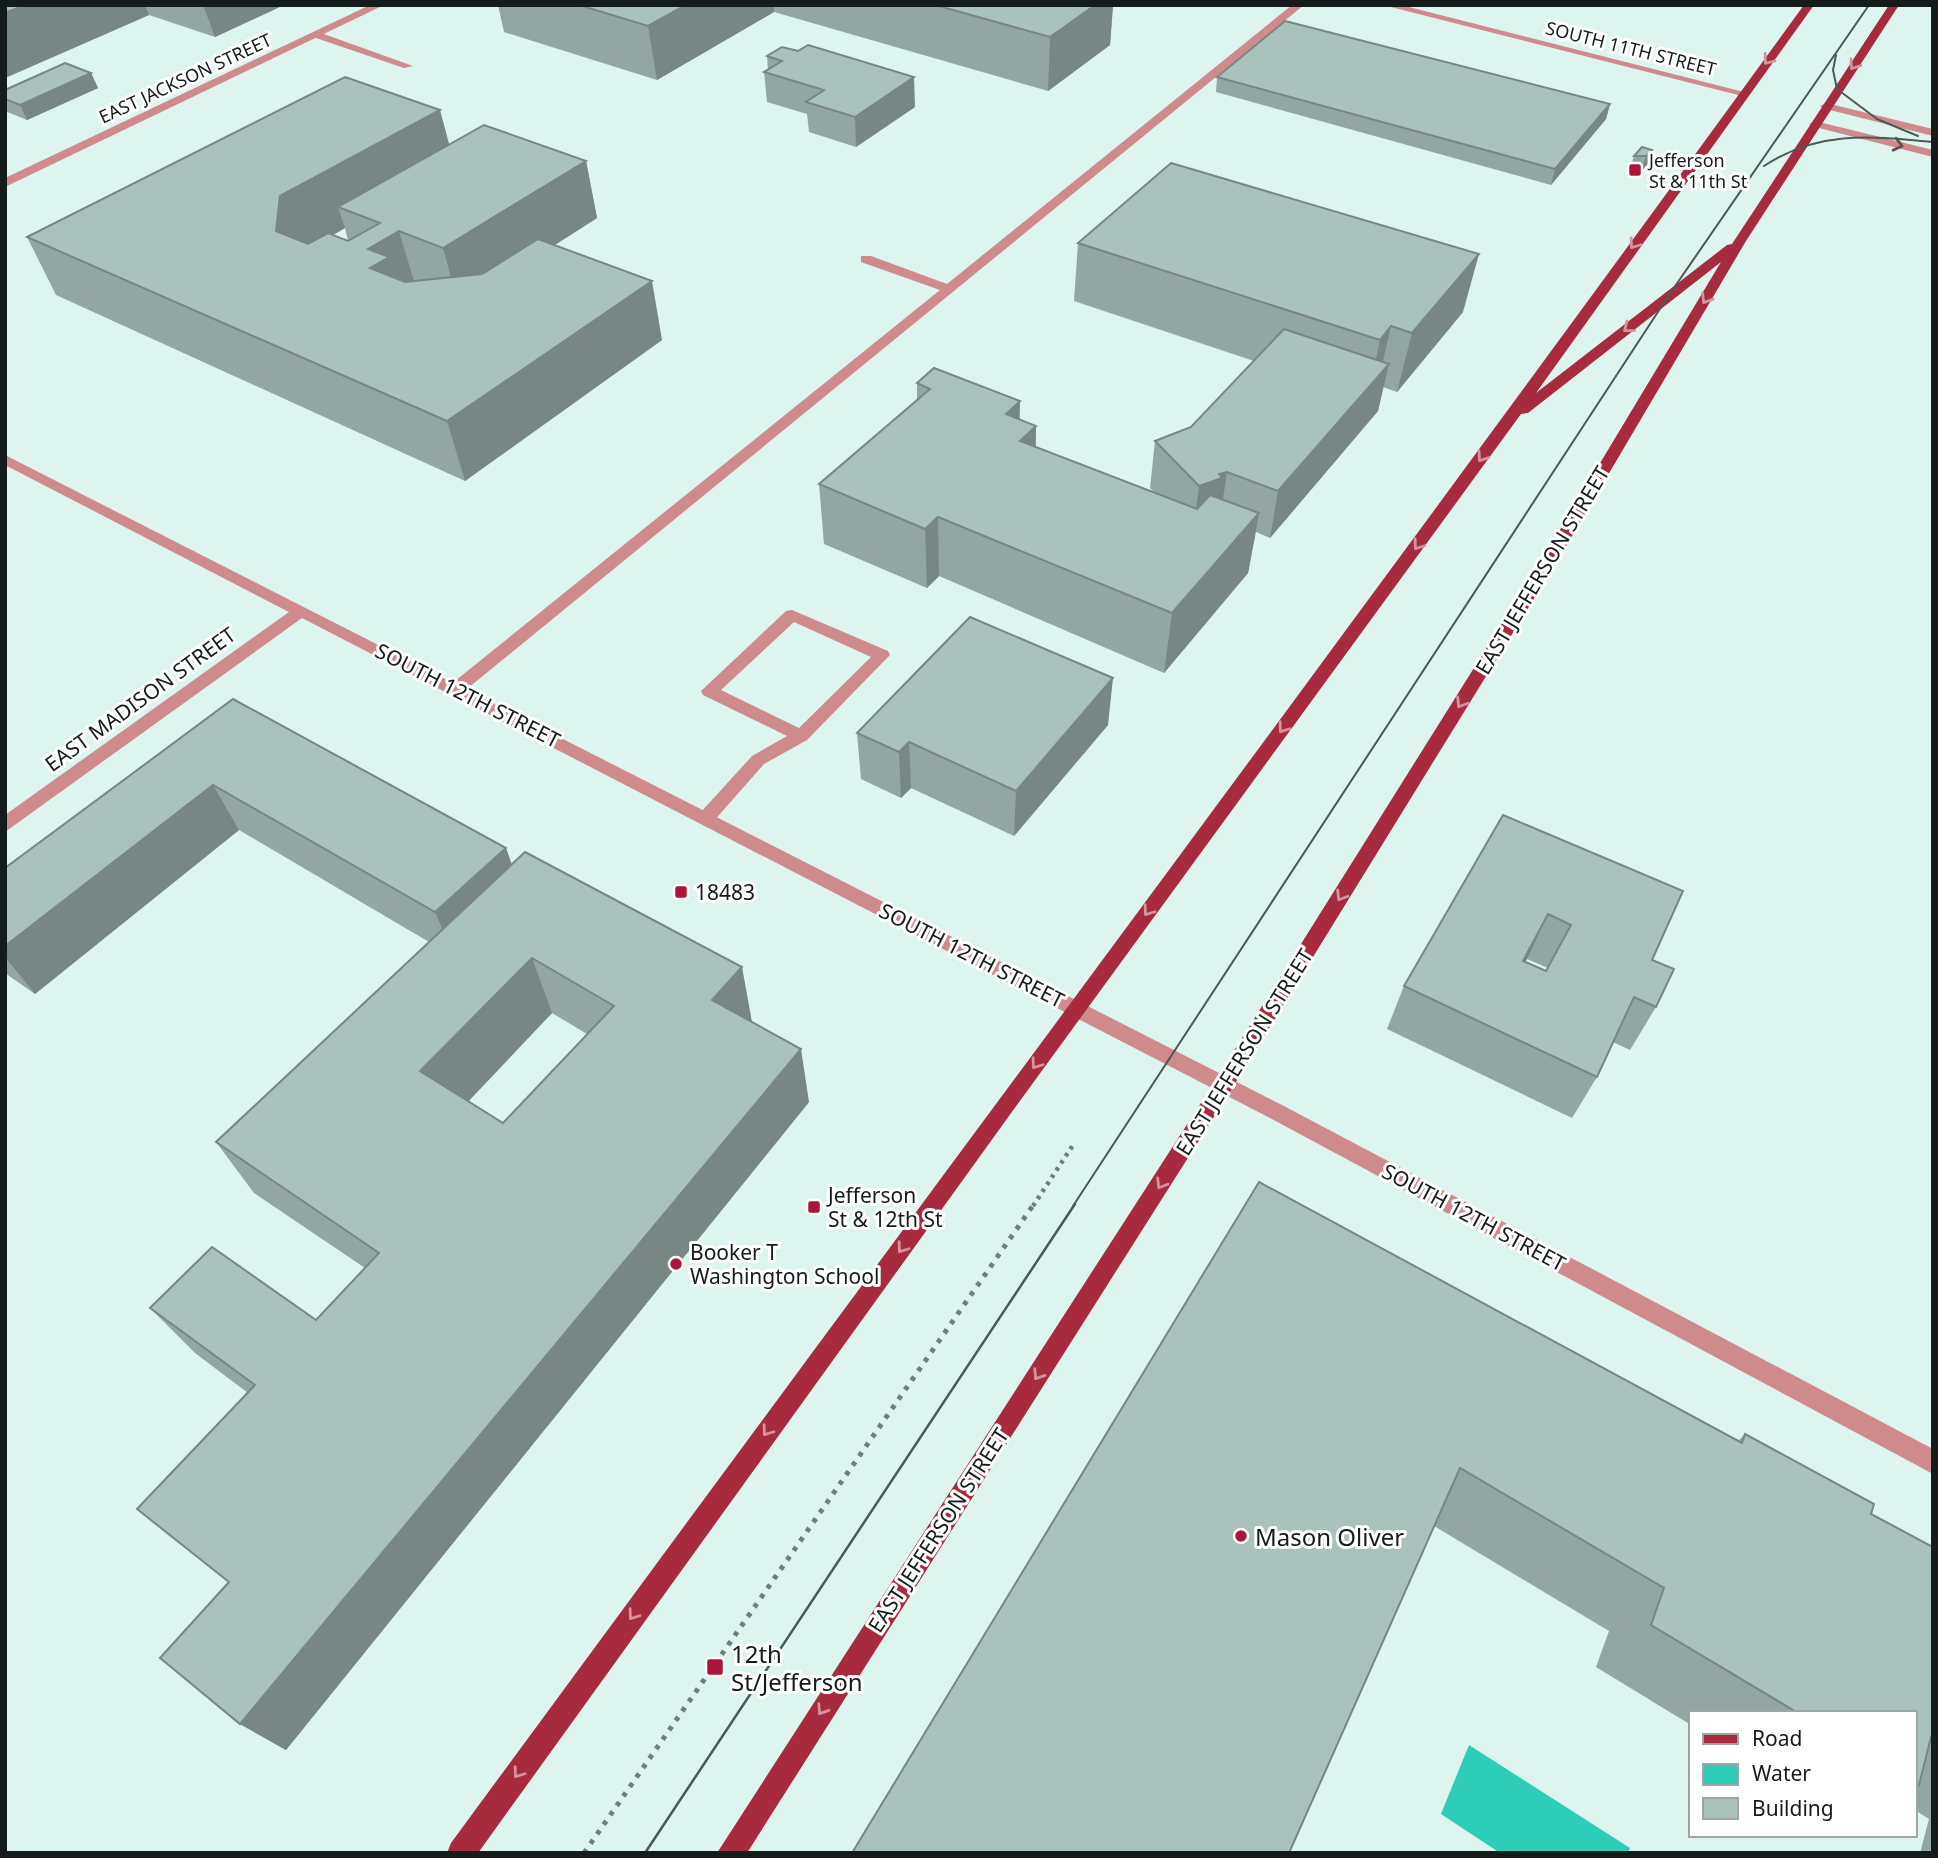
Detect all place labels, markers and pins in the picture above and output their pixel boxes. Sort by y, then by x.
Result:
place label: Jefferson St & 11th St [1647,148,1748,193]
marker: Jefferson St & 11th St [1627,162,1643,178]
place label: 18483 [695,878,755,906]
marker: 18483 [673,884,689,900]
place label: Jefferson St & 12th St [826,1181,943,1233]
marker: Jefferson St & 12th St [806,1199,822,1215]
place label: Booker T Washington School [690,1238,879,1290]
marker: Booker T Washington School [668,1256,684,1272]
place label: Mason Oliver [1255,1520,1404,1553]
marker: Mason Oliver [1233,1528,1249,1544]
place label: 12th St/Jefferson [731,1637,863,1698]
marker: 12th St/Jefferson [705,1657,725,1677]

